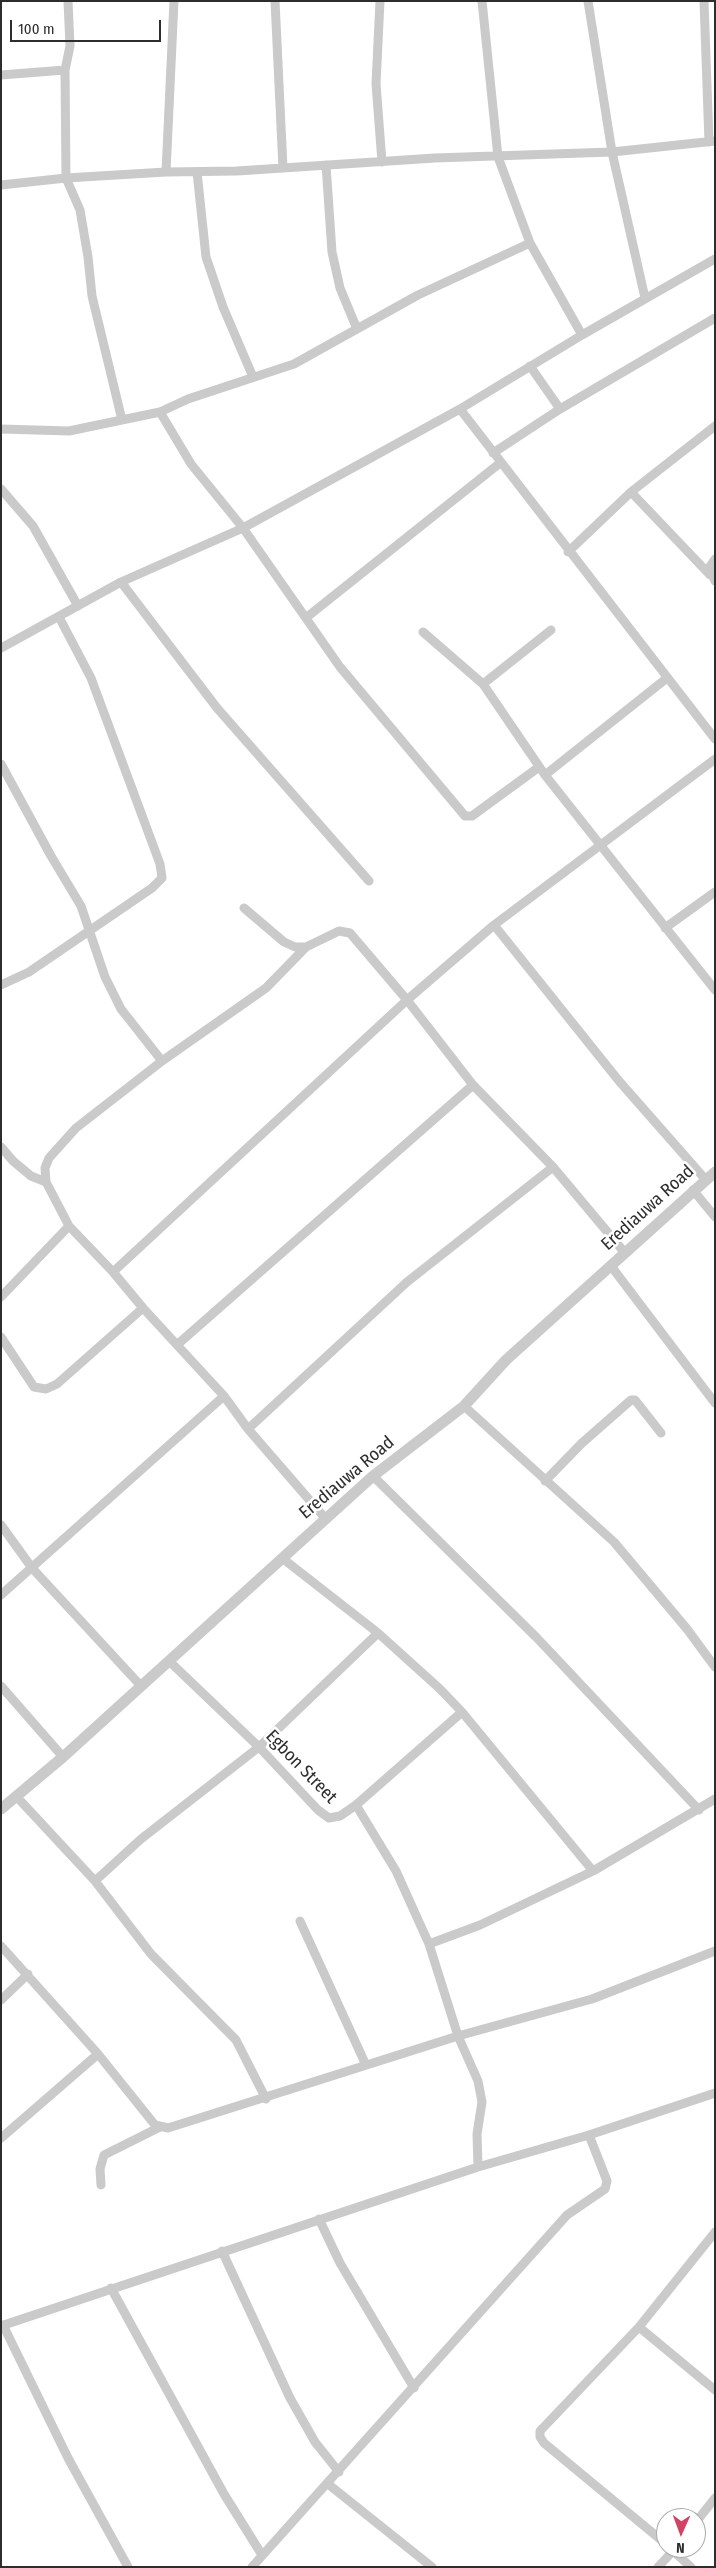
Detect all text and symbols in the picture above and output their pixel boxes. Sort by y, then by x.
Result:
scale bar [12,10,164,42]
text: 100 m [18,20,55,38]
street label: Erediauwa Road [597,1161,699,1255]
street label: Erediauwa Road [295,1432,399,1524]
street label: Egbon Street [261,1726,341,1808]
north arrow [656,2508,706,2558]
text: N [676,2539,685,2556]

